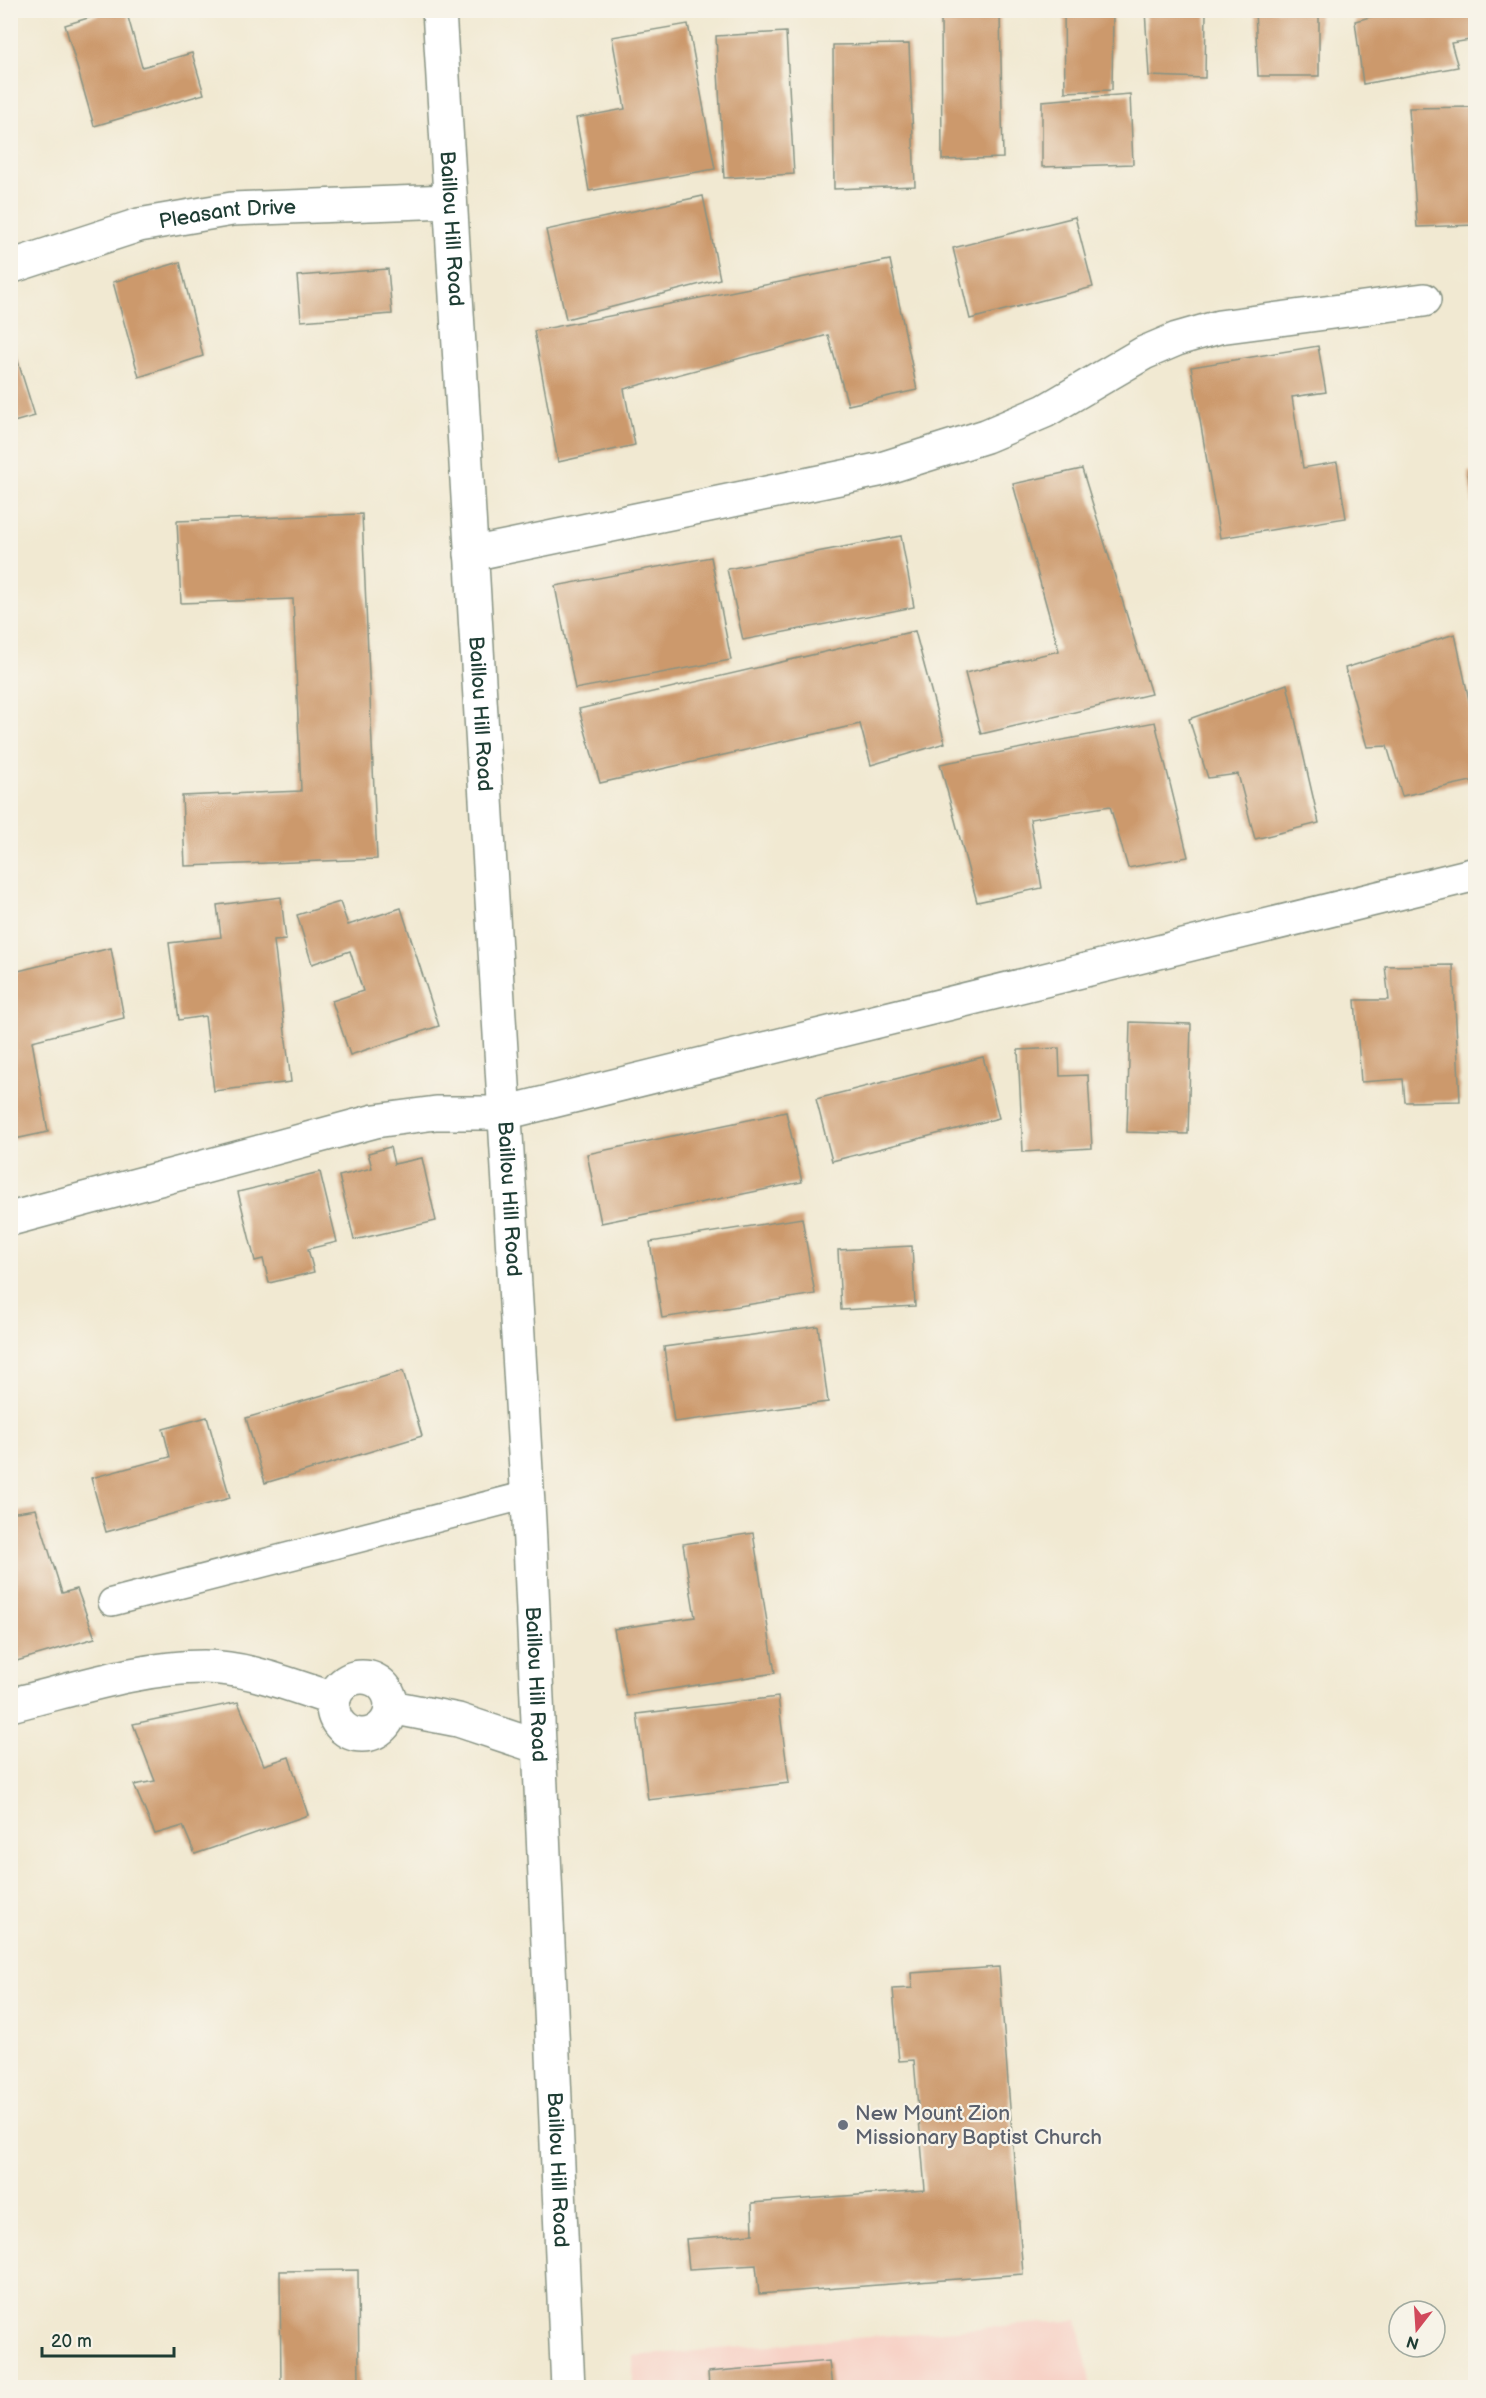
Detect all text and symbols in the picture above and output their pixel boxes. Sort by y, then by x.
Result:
street label: Baillou Hill Road [435,150,469,307]
street label: Pleasant Drive [157,194,296,234]
street label: Baillou Hill Road [464,635,498,792]
street label: Baillou Hill Road [493,1120,527,1277]
street label: Baillou Hill Road [520,1606,552,1762]
street label: Baillou Hill Road [542,2091,574,2248]
place label: New Mount Zion Missionary Baptist Church [855,2101,1102,2150]
marker: New Mount Zion Missionary Baptist Church [836,2118,850,2132]
north arrow [1387,2299,1447,2359]
scale bar [42,2320,174,2358]
text: 20 m [51,2331,92,2352]
text: N [1405,2331,1422,2353]

